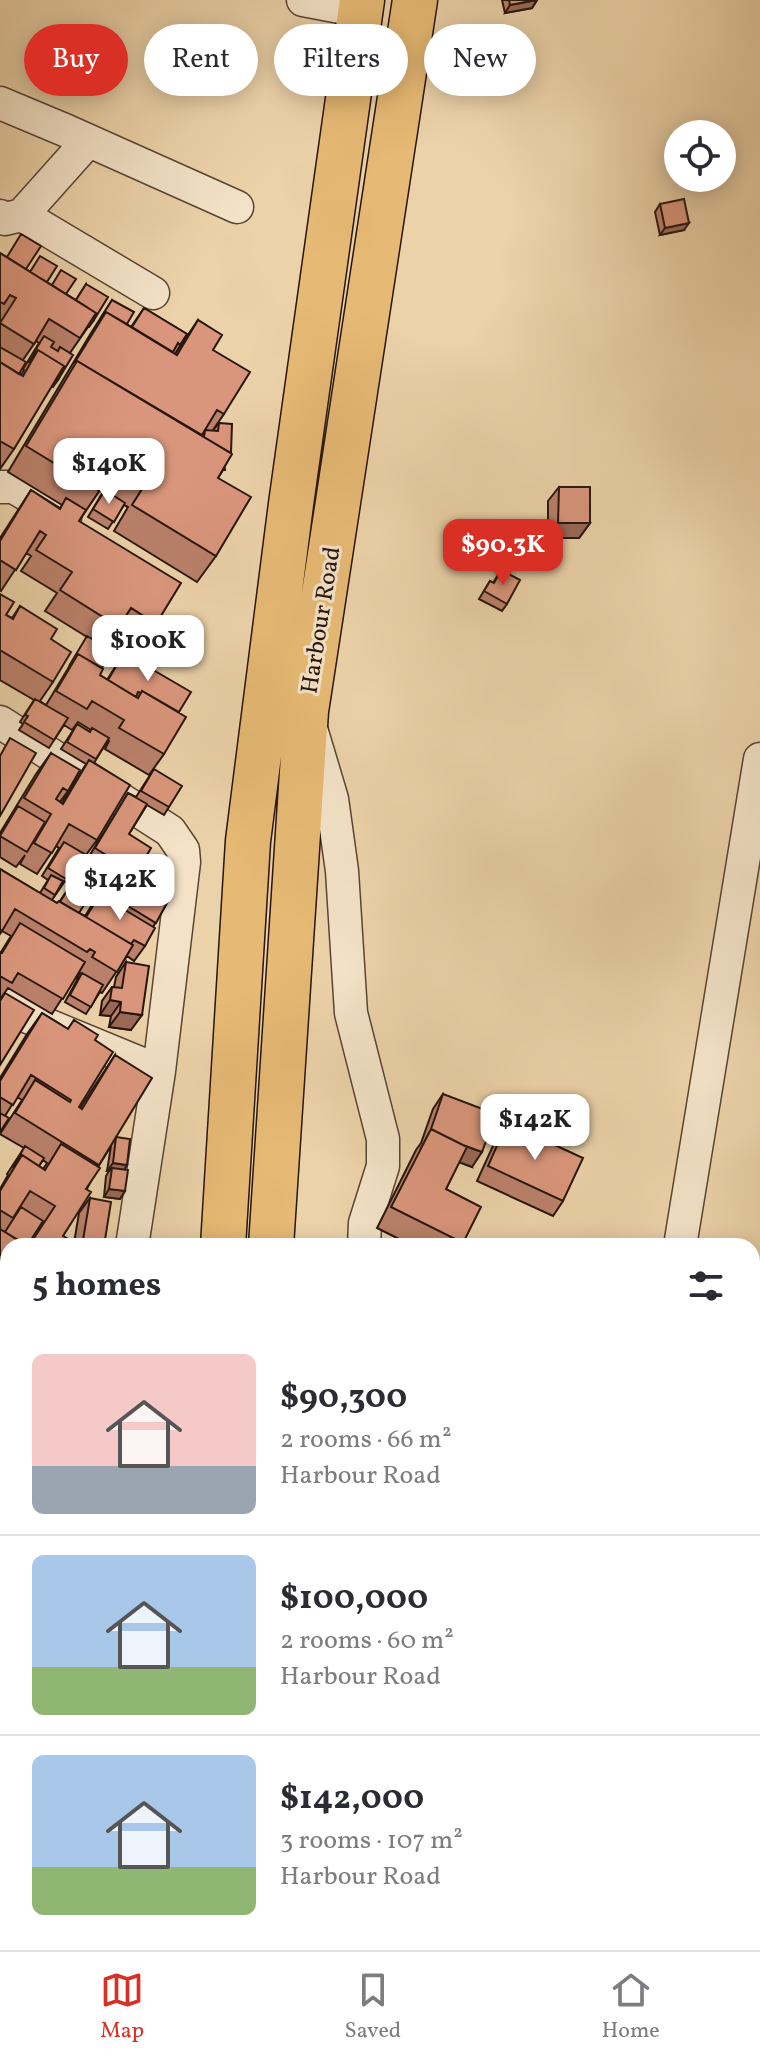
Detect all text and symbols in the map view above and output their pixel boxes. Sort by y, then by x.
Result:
chip: Buy [24,24,128,96]
chip: Rent [144,24,258,96]
chip: Filters [274,24,408,96]
chip: New [424,24,536,96]
map controls [664,120,736,192]
button: locate [664,120,736,192]
pin: $140K [53,438,165,506]
text: $140K [71,446,147,482]
pin: $90.3K [438,519,568,587]
text: $90.3K [461,527,545,563]
street label: Harbour Road [294,544,350,696]
pin: $100K [92,615,204,683]
text: $100K [110,623,186,659]
pin: $142K [64,854,176,922]
text: $142K [83,862,157,898]
pin: $142K [479,1094,591,1162]
text: $142K [498,1102,572,1138]
text: 5 homes [32,1263,162,1310]
icon: filters [684,1264,728,1308]
text: $90,300 [280,1375,407,1422]
icon: home [96,1386,192,1482]
text: 2 rooms · 66 m² [280,1422,452,1458]
text: Harbour Road [280,1458,441,1494]
text: $100,000 [280,1576,428,1623]
icon: home [96,1587,192,1683]
text: 2 rooms · 60 m² [280,1623,454,1659]
text: Harbour Road [280,1659,441,1695]
text: $142,000 [280,1776,424,1823]
icon: home [96,1787,192,1883]
text: 3 rooms · 107 m² [280,1823,463,1859]
text: Harbour Road [280,1859,441,1895]
tab: Map [100,1968,144,2047]
tab: Saved [345,1968,401,2047]
tab: Home [602,1968,660,2047]

